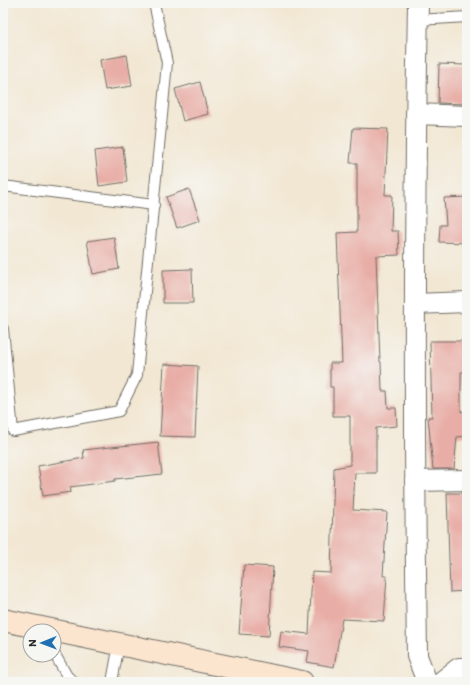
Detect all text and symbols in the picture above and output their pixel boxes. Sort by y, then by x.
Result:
north arrow [22,623,62,663]
text: N [26,639,39,647]

